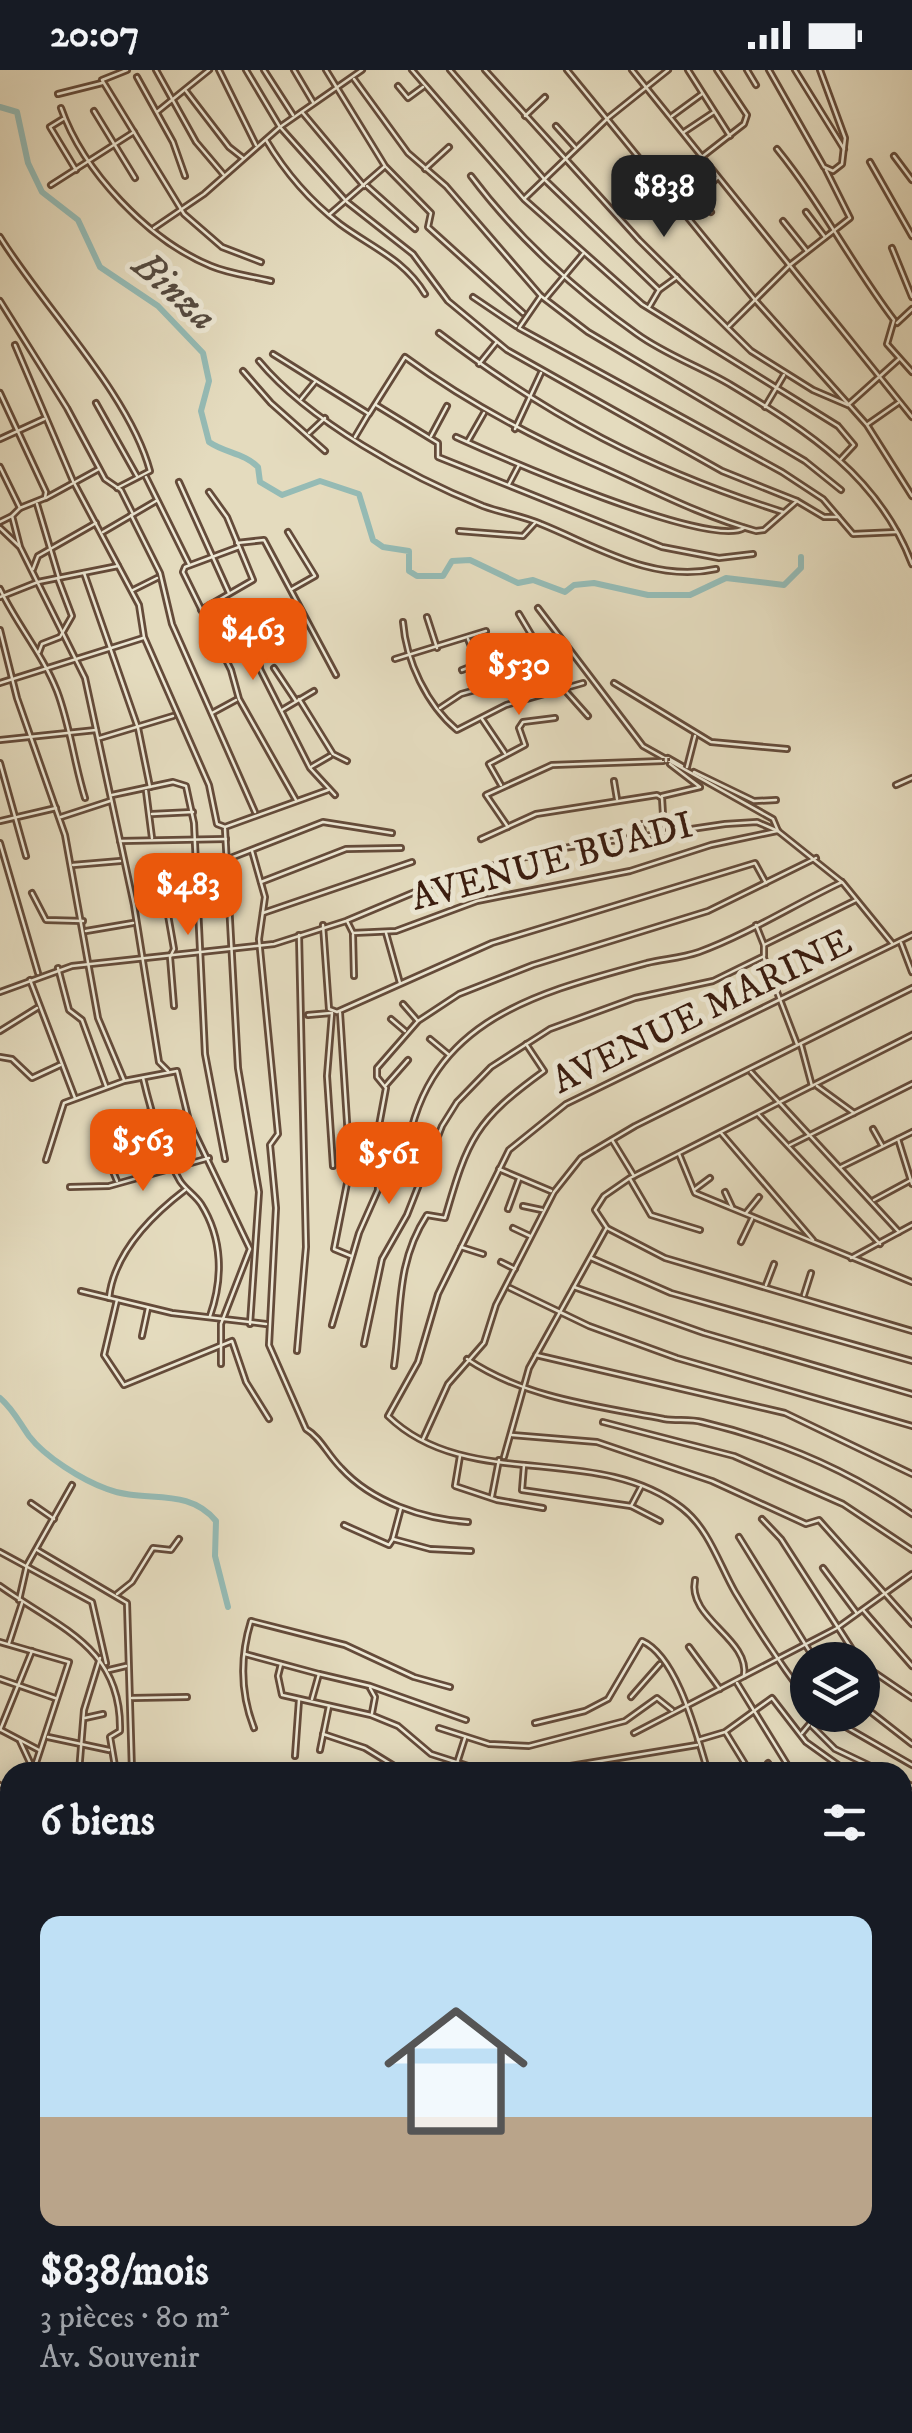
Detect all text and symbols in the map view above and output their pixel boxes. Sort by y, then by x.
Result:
text: 20:07 [50,11,140,59]
pin: $838 [605,155,723,240]
text: $838 [633,167,695,207]
water label: Binza [120,240,226,343]
pin: $463 [194,598,312,683]
text: $463 [221,610,285,650]
pin: $530 [460,633,578,718]
text: $530 [488,645,550,685]
street label: AVENUE BUADI [406,801,698,923]
pin: $483 [129,853,247,938]
text: $483 [156,865,220,905]
street label: AVENUE MARINE [544,919,860,1105]
pin: $563 [84,1109,202,1194]
text: $563 [112,1121,174,1161]
pin: $561 [330,1122,448,1207]
text: $561 [358,1134,420,1174]
map controls [790,1642,880,1732]
button: layers [790,1642,880,1732]
icon: filters [817,1795,872,1850]
text: 6 biens [40,1796,155,1848]
icon: home [366,1981,546,2161]
text: $838/mois [40,2246,209,2298]
text: 3 pièces · 80 m² [40,2298,229,2338]
text: Av. Souvenir [40,2338,199,2378]

